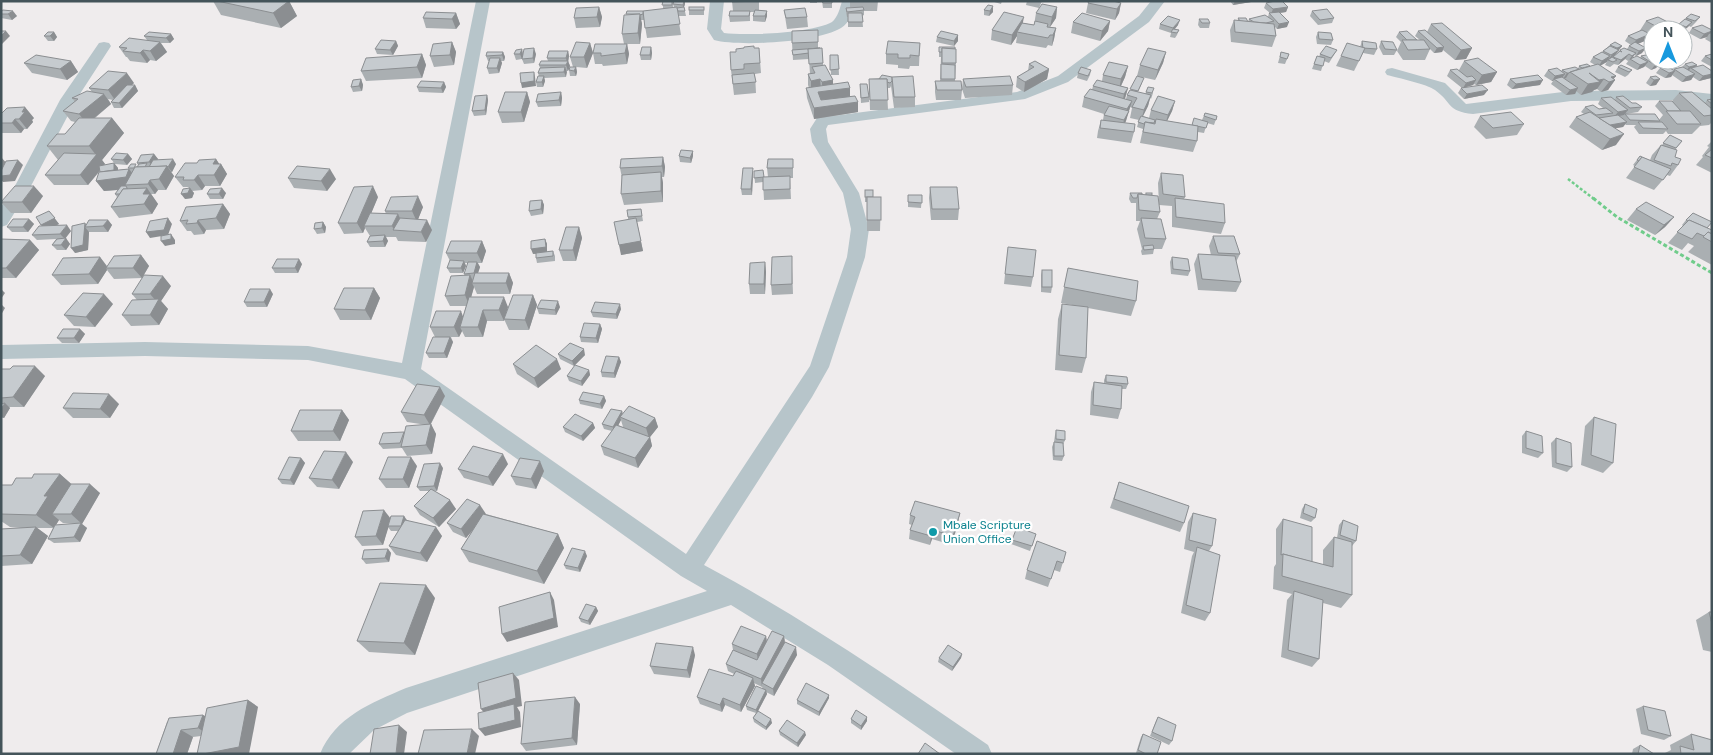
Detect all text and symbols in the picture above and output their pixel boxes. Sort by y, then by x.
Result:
north arrow [1643,20,1693,70]
text: N [1663,23,1673,41]
place label: Mbale Scripture Union Office [943,517,1031,547]
marker: Mbale Scripture Union Office [927,526,939,538]

